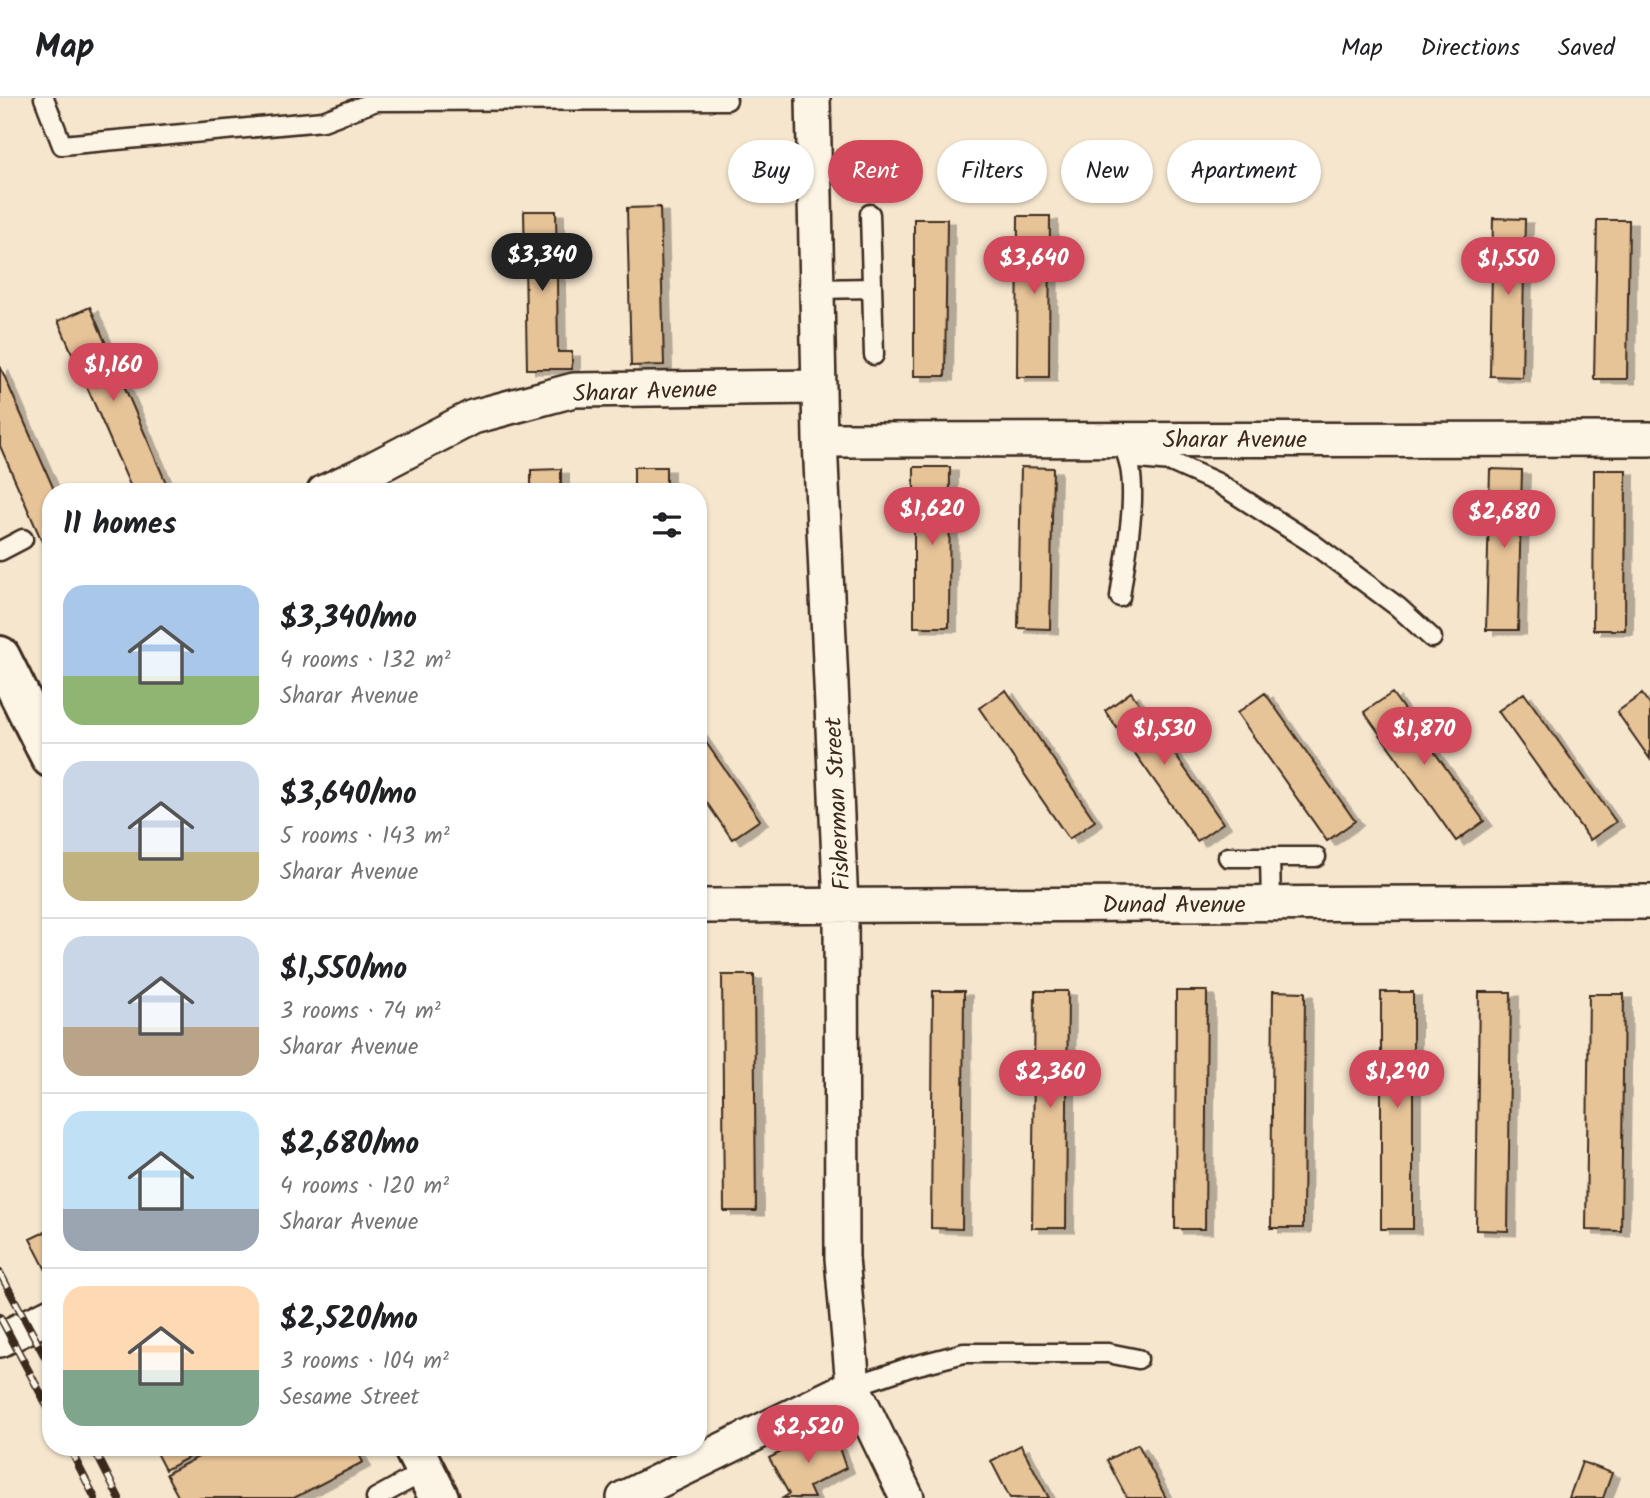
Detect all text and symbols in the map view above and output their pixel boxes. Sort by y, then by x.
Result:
text: Map [35,22,95,75]
text: Map [1341,29,1383,68]
text: Directions [1421,29,1520,68]
text: Saved [1558,29,1615,68]
chip: Buy [728,140,814,203]
chip: Rent [828,140,923,203]
chip: Filters [937,140,1047,203]
chip: New [1061,140,1153,203]
chip: Apartment [1167,140,1321,203]
pin: $3,340 [485,234,599,293]
pin: $3,640 [977,236,1091,296]
text: $3,340 [507,238,577,274]
pin: $1,550 [1451,238,1565,297]
text: $3,640 [999,241,1069,277]
text: $1,550 [1477,242,1539,278]
pin: $1,160 [56,344,170,403]
text: $1,160 [84,348,142,384]
street label: Sharar Avenue [572,370,718,415]
street label: Sharar Avenue [1163,421,1307,460]
pin: $1,620 [875,488,989,547]
pin: $2,680 [1447,490,1561,550]
text: $1,620 [900,492,964,528]
text: $2,680 [1469,495,1539,531]
text: 11 homes [63,501,176,549]
icon: filters [648,506,686,544]
text: $3,340/mo [280,595,417,643]
icon: home [119,613,203,697]
text: 4 rooms · 132 m² [280,643,451,679]
text: Sharar Avenue [280,679,418,715]
pin: $1,530 [1107,708,1221,767]
pin: $1,870 [1367,708,1481,767]
text: $1,530 [1133,712,1195,748]
text: $1,870 [1393,712,1455,748]
street label: Fisherman Street [814,715,863,892]
text: $3,640/mo [280,771,417,819]
icon: home [119,789,203,873]
text: 5 rooms · 143 m² [280,819,450,855]
text: Sharar Avenue [280,855,418,891]
street label: Dunad Avenue [1102,886,1246,925]
text: $1,550/mo [280,946,407,994]
icon: home [119,964,203,1048]
text: 3 rooms · 74 m² [280,994,441,1030]
text: Sharar Avenue [280,1030,418,1066]
pin: $2,360 [993,1051,1107,1110]
pin: $1,290 [1340,1051,1454,1110]
text: $2,360 [1015,1055,1085,1091]
text: $1,290 [1365,1055,1429,1091]
text: $2,680/mo [280,1121,419,1169]
icon: home [119,1139,203,1223]
text: 4 rooms · 120 m² [280,1169,449,1205]
text: Sharar Avenue [280,1205,418,1241]
text: $2,520/mo [280,1296,418,1344]
icon: home [119,1314,203,1398]
text: 3 rooms · 104 m² [280,1344,449,1380]
text: Sesame Street [280,1380,419,1416]
pin: $2,520 [751,1406,865,1465]
text: $2,520 [773,1410,843,1446]

